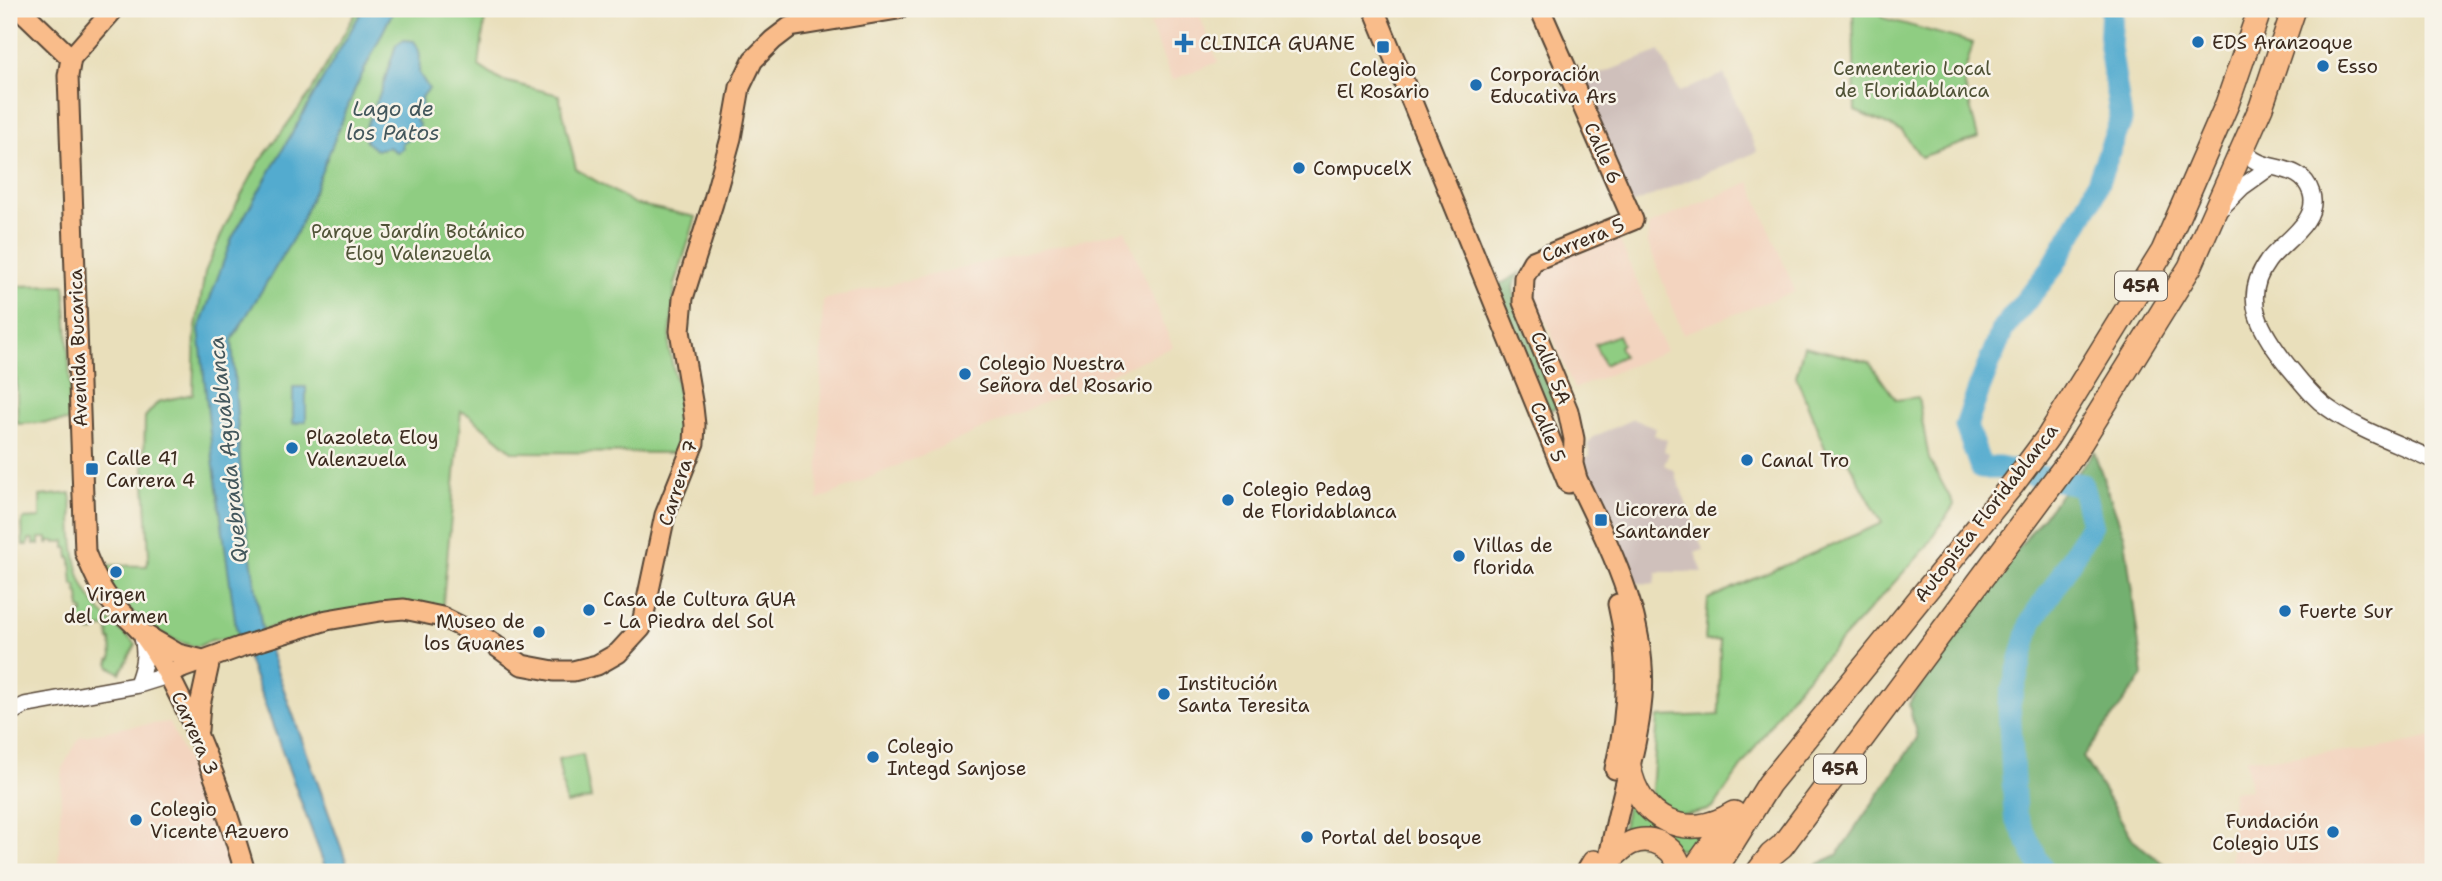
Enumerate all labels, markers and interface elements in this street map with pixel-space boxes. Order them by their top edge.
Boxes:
place label: EDS Aranzoque [2212,30,2353,55]
place label: CLINICA GUANE [1200,31,1355,56]
marker: CLINICA GUANE [1174,33,1194,53]
marker: EDS Aranzoque [2190,34,2206,50]
marker: Colegio El Rosario [1375,39,1391,55]
place label: Esso [2337,54,2378,79]
park label: Cementerio Local de Floridablanca [1833,56,1991,103]
place label: Colegio El Rosario [1336,57,1430,104]
marker: Esso [2315,58,2331,74]
place label: Corporación Educativa Ars [1490,62,1617,109]
marker: Corporación Educativa Ars [1468,77,1484,93]
water label: Lago de los Patos [346,95,440,147]
street label: Calle 6 [1578,118,1628,188]
place label: CompucelX [1313,156,1412,181]
marker: CompucelX [1291,160,1307,176]
street label: Carrera 5 [1538,212,1628,268]
park label: Parque Jardín Botánico Eloy Valenzuela [311,219,525,266]
street label: Avenida Bucarica [63,268,93,427]
road number: 45A [2115,272,2167,300]
street label: Calle 5A [1525,328,1577,409]
water label: Quebrada Aguablanca [202,335,254,565]
place label: Colegio Nuestra Señora del Rosario [979,351,1153,398]
marker: Colegio Nuestra Señora del Rosario [957,366,973,382]
street label: Calle 5 [1525,398,1571,466]
street label: Autopista Floridablanca [1908,418,2064,607]
place label: Plazoleta Eloy Valenzuela [306,425,438,472]
street label: Carrera 7 [652,437,704,529]
marker: Plazoleta Eloy Valenzuela [284,440,300,456]
place label: Calle 41 Carrera 4 [106,446,195,493]
place label: Canal Tro [1761,448,1849,473]
marker: Canal Tro [1739,452,1755,468]
marker: Calle 41 Carrera 4 [84,461,100,477]
place label: Colegio Pedag de Floridablanca [1242,477,1397,524]
marker: Colegio Pedag de Floridablanca [1220,492,1236,508]
place label: Licorera de Santander [1615,497,1717,544]
marker: Licorera de Santander [1593,512,1609,528]
place label: Villas de florida [1473,533,1553,580]
marker: Villas de florida [1451,548,1467,564]
marker: Virgen del Carmen [108,564,124,580]
place label: Virgen del Carmen [64,582,168,629]
place label: Casa de Cultura GUA - La Piedra del Sol [603,587,796,634]
place label: Fuerte Sur [2299,599,2393,624]
marker: Casa de Cultura GUA - La Piedra del Sol [581,602,597,618]
marker: Fuerte Sur [2277,603,2293,619]
place label: Museo de los Guanes [424,609,525,656]
marker: Museo de los Guanes [531,624,547,640]
place label: Institución Santa Teresita [1178,671,1310,718]
marker: Institución Santa Teresita [1156,686,1172,702]
street label: Carrera 3 [165,687,225,779]
place label: Colegio Integd Sanjose [887,734,1027,781]
marker: Colegio Integd Sanjose [865,749,881,765]
road number: 45A [1814,754,1866,784]
place label: Colegio Vicente Azuero [150,797,289,844]
place label: Fundación Colegio UIS [2212,809,2319,856]
marker: Colegio Vicente Azuero [128,812,144,828]
marker: Fundación Colegio UIS [2325,824,2341,840]
place label: Portal del bosque [1321,825,1482,850]
marker: Portal del bosque [1299,829,1315,845]

